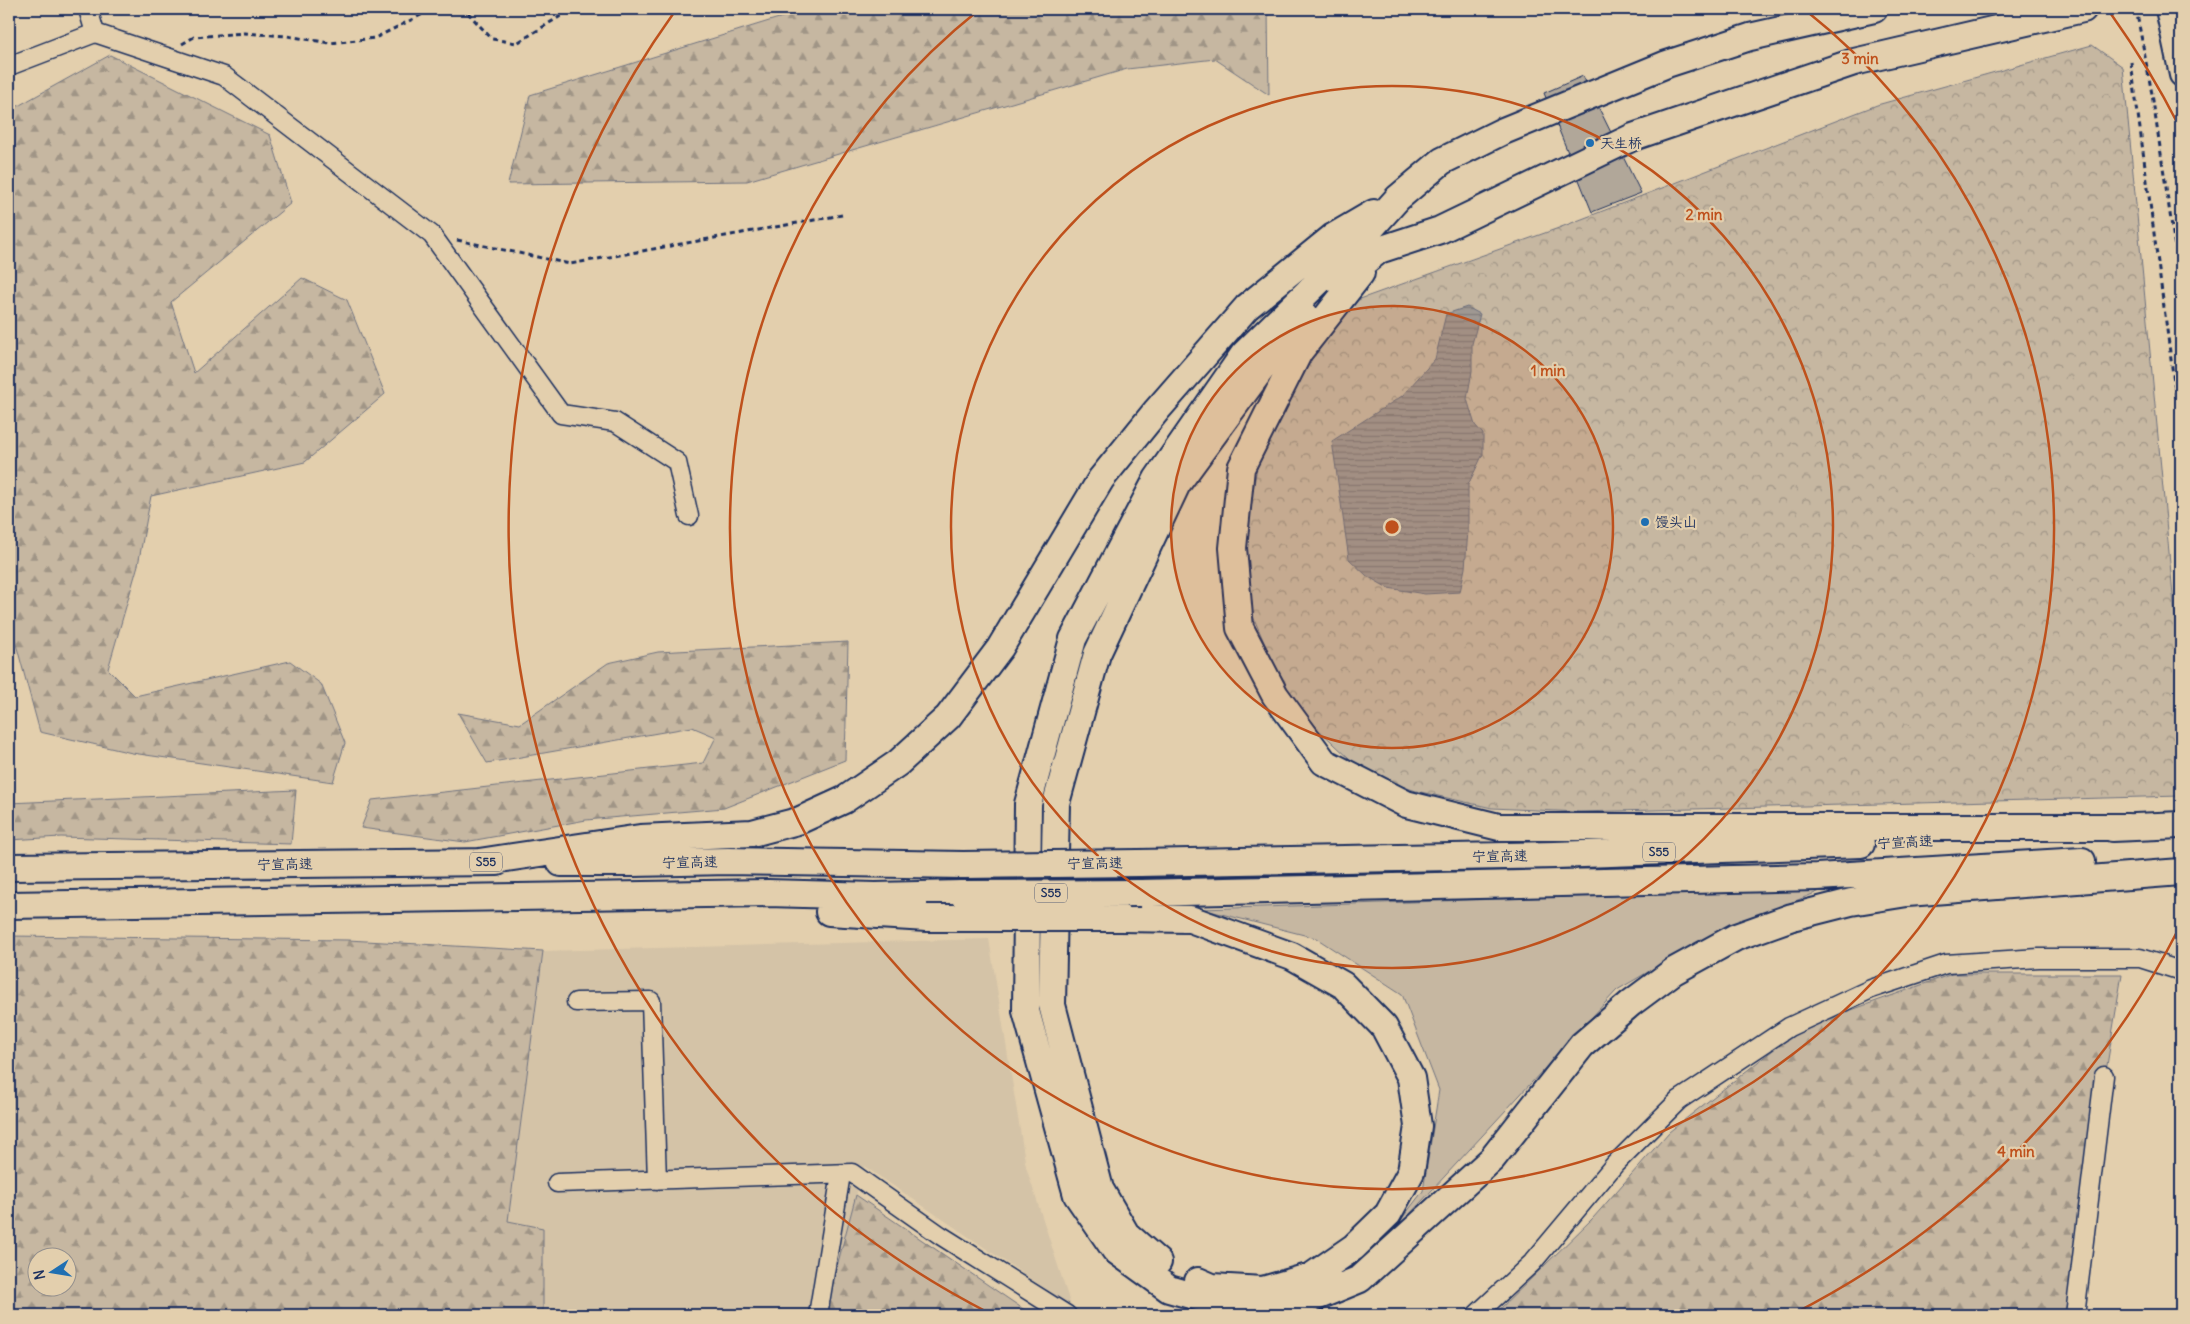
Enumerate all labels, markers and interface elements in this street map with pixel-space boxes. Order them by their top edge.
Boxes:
text: 3 min [1841,49,1879,68]
place label: 天生桥 [1600,134,1642,152]
marker: 天生桥 [1584,137,1596,149]
text: 2 min [1686,205,1723,224]
text: 1 min [1531,361,1566,380]
place label: 馒头山 [1655,513,1697,531]
marker: 馒头山 [1639,516,1651,528]
centre of rings [1383,518,1401,536]
street label: 宁宣高速 [1877,832,1933,852]
road number: S55 [1643,842,1675,862]
street label: 宁宣高速 [1472,847,1528,865]
road number: S55 [470,852,502,872]
street label: 宁宣高速 [662,853,718,871]
street label: 宁宣高速 [1067,854,1123,872]
street label: 宁宣高速 [257,855,313,873]
road number: S55 [1035,884,1067,902]
text: 4 min [1997,1142,2035,1161]
north arrow [28,1246,78,1296]
text: N [29,1268,49,1281]

